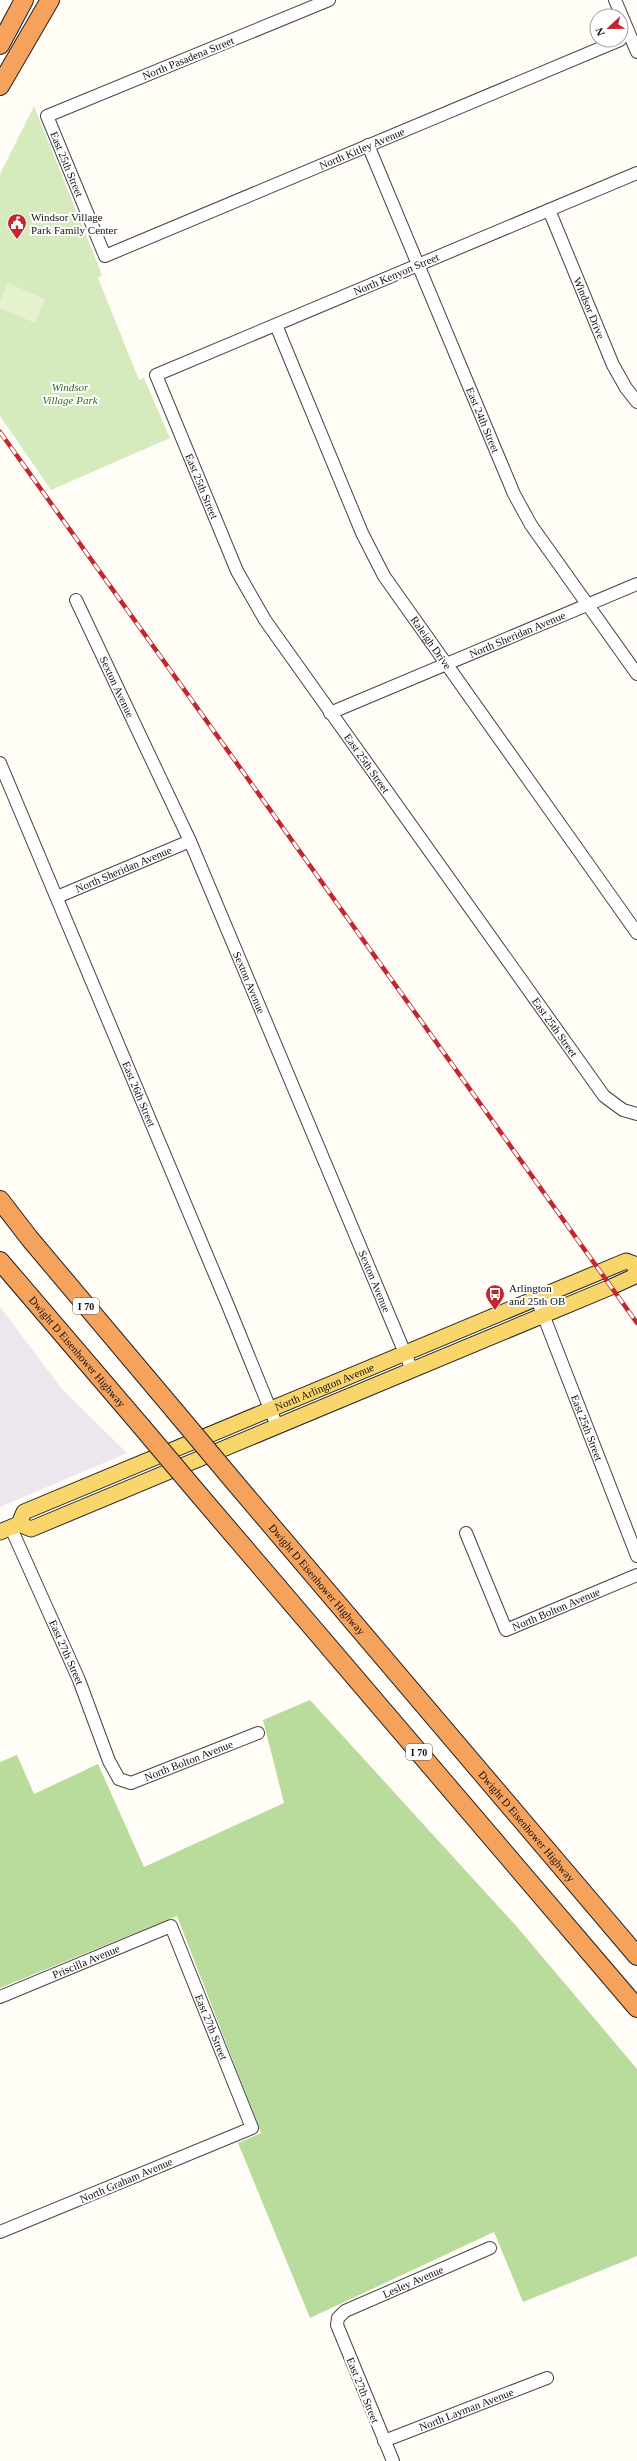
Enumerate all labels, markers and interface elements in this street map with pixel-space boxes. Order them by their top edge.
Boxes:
north arrow [589,8,629,48]
text: N [593,26,607,38]
street label: North Pasadena Street [140,34,236,82]
street label: North Kitley Avenue [317,125,406,172]
street label: East 25th Street [48,130,86,199]
place label: Windsor Village Park Family Center [31,211,117,236]
public building icon: Windsor Village Park Family Center [6,212,28,240]
street label: North Kenyon Street [351,251,441,297]
street label: Windsor Drive [571,276,608,341]
park label: Windsor Village Park [42,381,99,406]
street label: East 24th Street [464,385,502,454]
street label: East 25th Street [183,452,221,521]
street label: North Sheridan Avenue [467,609,567,660]
street label: Raleigh Drive [408,614,454,671]
street label: Sexton Avenue [97,654,137,719]
street label: East 25th Street [342,731,392,795]
street label: North Sheridan Avenue [73,843,173,895]
street label: Sexton Avenue [231,950,268,1015]
street label: East 25th Street [530,995,580,1059]
street label: East 26th Street [120,1060,158,1128]
street label: Sexton Avenue [356,1248,393,1314]
place label: Arlington and 25th OB [509,1282,565,1307]
bus stop icon: Arlington and 25th OB [484,1283,506,1311]
street label: Dwight D Eisenhower Highway [27,1294,128,1410]
road number: I 70 [73,1298,99,1314]
street label: North Arlington Avenue [273,1361,376,1413]
street label: East 25th Street [569,1393,605,1462]
street label: Dwight D Eisenhower Highway [267,1521,368,1637]
street label: North Bolton Avenue [510,1585,602,1633]
street label: East 27th Street [47,1618,86,1686]
street label: North Bolton Avenue [143,1737,235,1783]
road number: I 70 [406,1744,432,1760]
street label: Dwight D Eisenhower Highway [476,1768,577,1884]
street label: Priscilla Avenue [50,1942,121,1981]
street label: East 27th Street [193,1992,230,2062]
street label: North Graham Avenue [78,2155,174,2205]
street label: Lesley Avenue [381,2263,445,2300]
street label: East 27th Street [344,2355,382,2425]
street label: North Layman Avenue [417,2386,515,2433]

